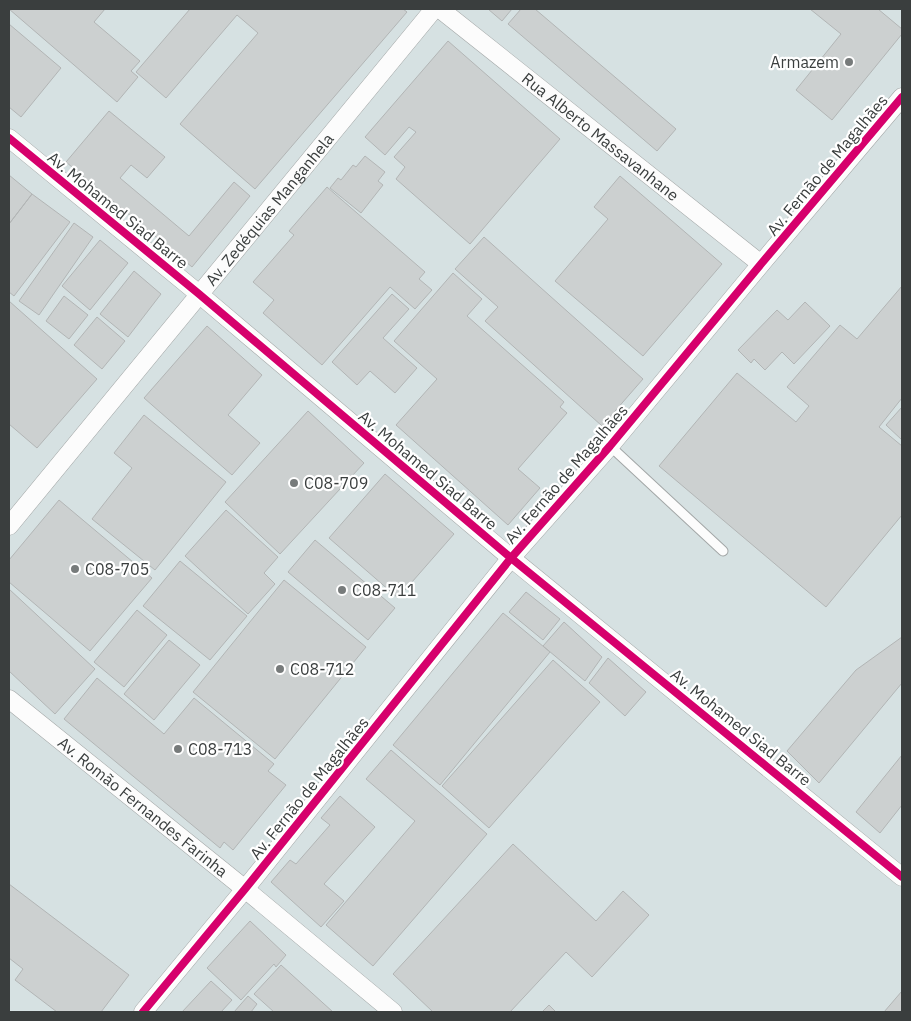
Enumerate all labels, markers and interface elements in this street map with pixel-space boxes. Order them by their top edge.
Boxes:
place label: Armazem [770,52,839,72]
marker: Armazem [843,56,855,68]
street label: Rua Alberto Massavanhane [518,68,683,205]
street label: Av. Fernão de Magalhães [762,91,892,239]
street label: Av. Zedéquias Manganhela [201,129,338,290]
street label: Av. Mohamed Siad Barre [44,147,192,273]
street label: Av. Fernão de Magalhães [500,400,632,548]
street label: Av. Mohamed Siad Barre [355,406,502,534]
place label: C08-709 [304,473,368,493]
marker: C08-709 [288,477,300,489]
place label: C08-705 [85,559,149,579]
marker: C08-705 [69,563,81,575]
place label: C08-711 [352,580,416,600]
marker: C08-711 [336,584,348,596]
place label: C08-712 [290,659,354,679]
marker: C08-712 [274,663,286,675]
street label: Av. Mohamed Siad Barre [667,664,815,790]
street label: Av. Fernão de Magalhães [245,713,373,863]
street label: Av. Romão Fernandes Farinha [54,732,232,882]
place label: C08-713 [188,739,252,759]
marker: C08-713 [172,743,184,755]

